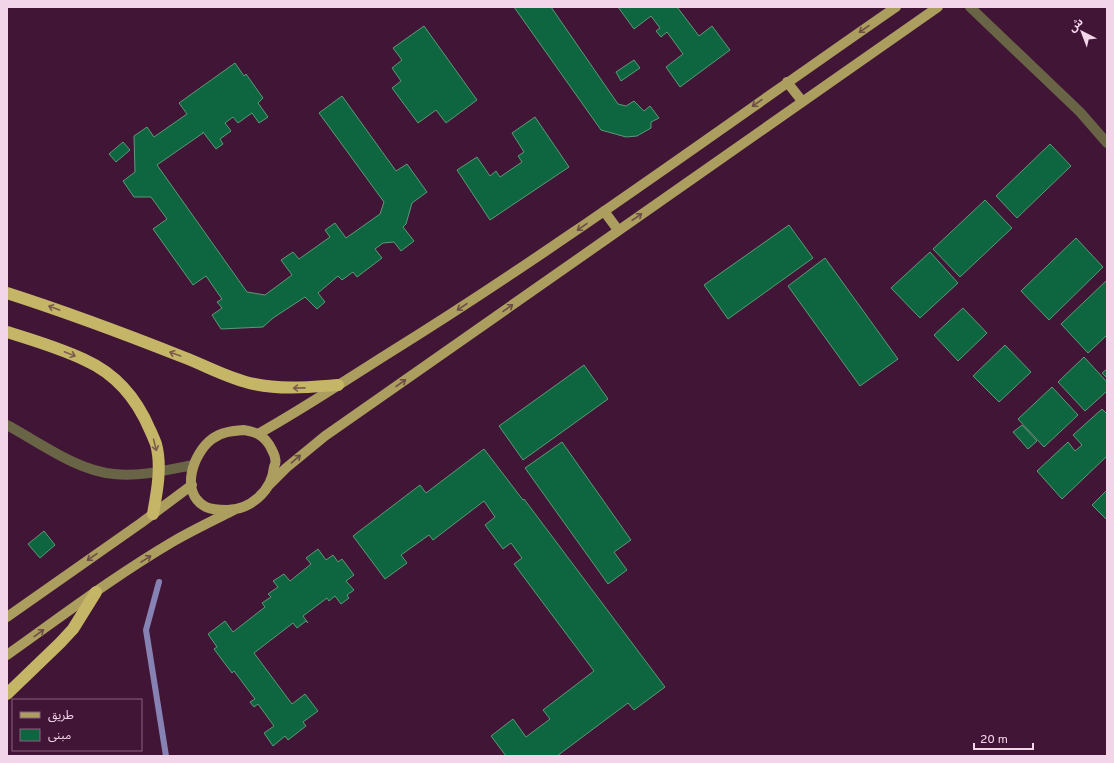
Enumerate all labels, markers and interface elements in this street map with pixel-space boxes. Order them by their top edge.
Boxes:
north arrow [1062,12,1102,52]
text: ش [1066,15,1086,36]
one-way arrow [858,25,869,33]
one-way arrow [752,99,763,107]
one-way arrow [631,213,642,221]
one-way arrow [577,223,588,231]
one-way arrow [457,303,468,311]
one-way arrow [48,304,60,312]
one-way arrow [502,304,513,312]
one-way arrow [64,350,76,358]
one-way arrow [169,350,182,357]
one-way arrow [395,379,406,387]
one-way arrow [293,384,306,392]
one-way arrow [152,438,159,451]
one-way arrow [291,455,302,464]
one-way arrow [87,553,98,561]
one-way arrow [140,555,151,563]
one-way arrow [33,629,44,637]
legend [12,699,142,751]
text: طريق [48,708,74,724]
scale bar [974,725,1033,751]
text: مبنى [48,728,71,744]
text: 20 m [980,732,1008,748]

